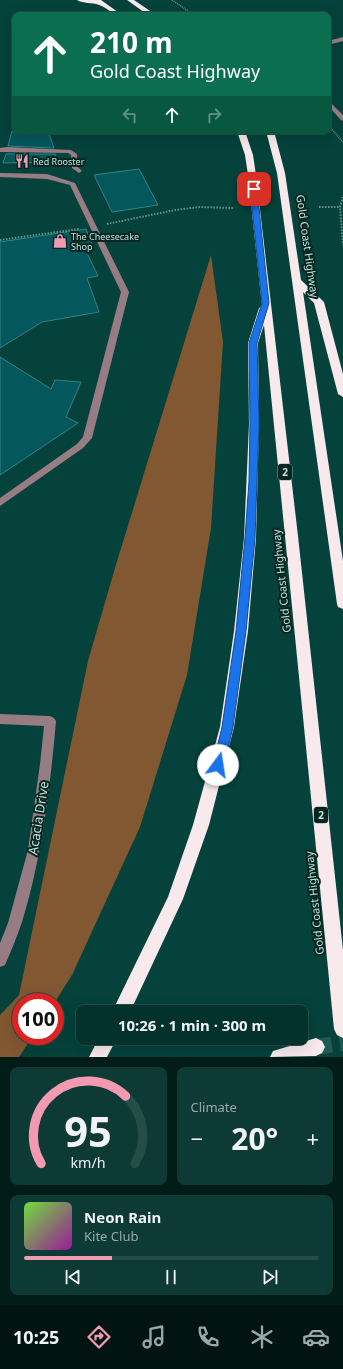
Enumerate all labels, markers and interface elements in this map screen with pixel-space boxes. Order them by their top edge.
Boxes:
text: 210 m [90,23,173,61]
icon: ahead [24,28,76,80]
text: Gold Coast Highway [90,59,260,83]
icon: left [119,104,141,126]
icon: ahead [161,104,183,126]
icon: right [203,104,225,126]
restaurant icon: Red Rooster [14,153,30,169]
place label: Red Rooster [33,155,85,168]
pin [237,172,271,206]
icon: arrive [243,178,265,200]
street label: Gold Coast Highway [293,193,323,299]
place label: The Cheesecake Shop [71,230,139,253]
shop icon: The Cheesecake Shop [52,233,68,249]
road number: 2 [278,464,292,480]
street label: Gold Coast Highway [268,528,294,633]
position arrow [197,744,239,786]
street label: Acacia Drive [23,780,53,856]
road number: 2 [314,807,328,823]
street label: Gold Coast Highway [301,850,327,955]
speed limit sign: 100 [12,993,64,1045]
text: 10:26 · 1 min · 300 m [118,1015,266,1035]
text: Climate [191,1098,237,1116]
text: 95 [64,1103,112,1159]
text: 20° [231,1118,278,1159]
text: − [191,1123,203,1153]
text: + [306,1123,319,1153]
text: km/h [71,1153,106,1172]
text: Neon Rain [84,1207,161,1227]
text: Kite Club [84,1227,138,1245]
icon: previous [62,1266,84,1288]
icon: pause [160,1266,182,1288]
icon: next [259,1266,281,1288]
icon: directions [85,1323,113,1351]
icon: music [140,1323,168,1351]
icon: phone [194,1323,222,1351]
icon: climate [248,1323,276,1351]
icon: car [302,1323,330,1351]
text: 10:25 [13,1325,59,1349]

